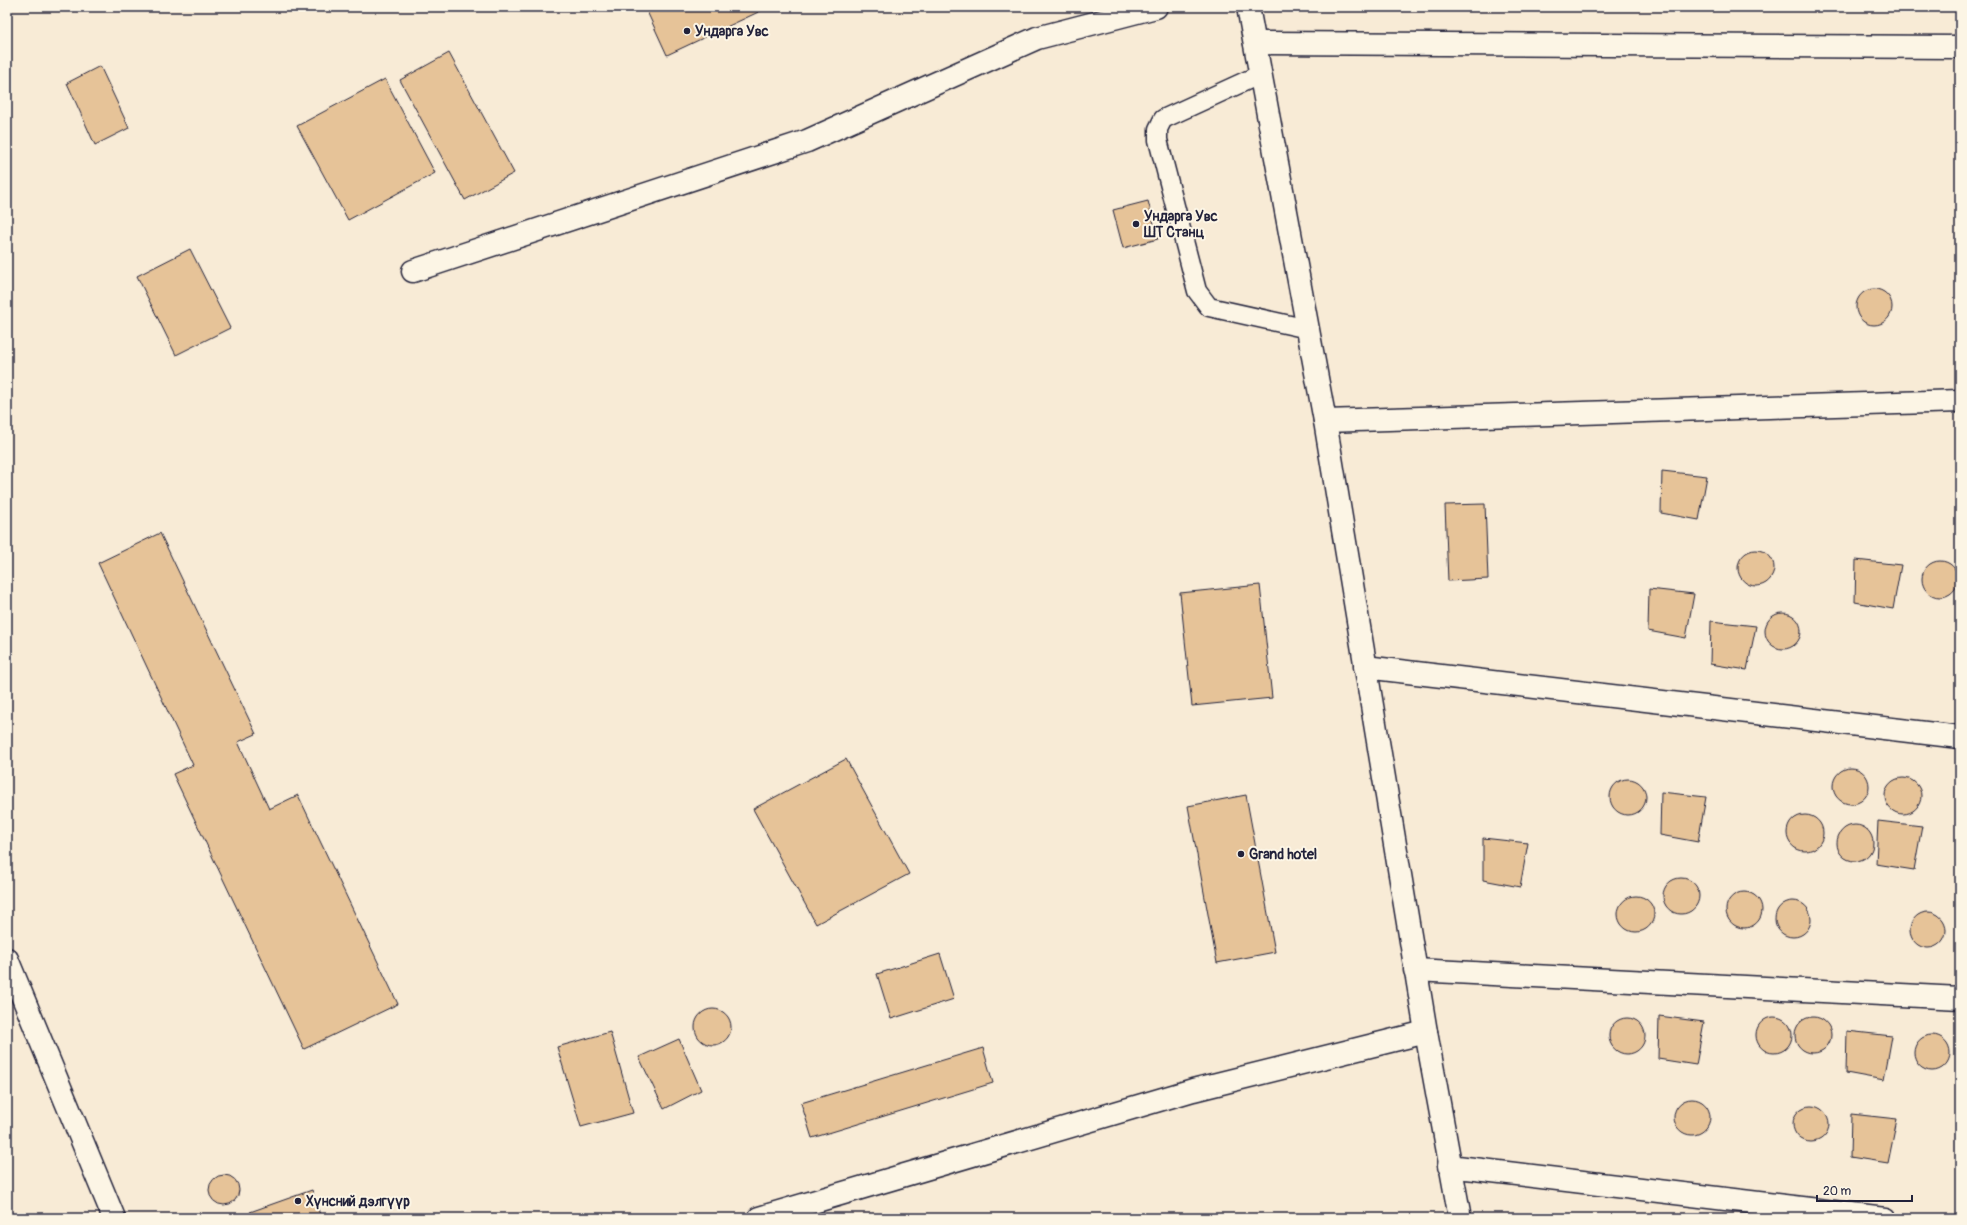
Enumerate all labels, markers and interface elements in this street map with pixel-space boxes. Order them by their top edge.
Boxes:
place label: Ундарга Увс [695,23,769,40]
marker: Ундарга Увс [682,26,692,36]
place label: Ундарга Увс ШТ Станц [1143,208,1218,241]
marker: Ундарга Увс ШТ Станц [1131,219,1141,229]
place label: Grand hotel [1249,846,1317,863]
marker: Grand hotel [1236,849,1246,859]
scale bar [1817,1177,1912,1203]
text: 20 m [1823,1184,1852,1199]
place label: Хүнсний дэлгүүр [306,1193,410,1210]
marker: Хүнсний дэлгүүр [293,1196,303,1206]

